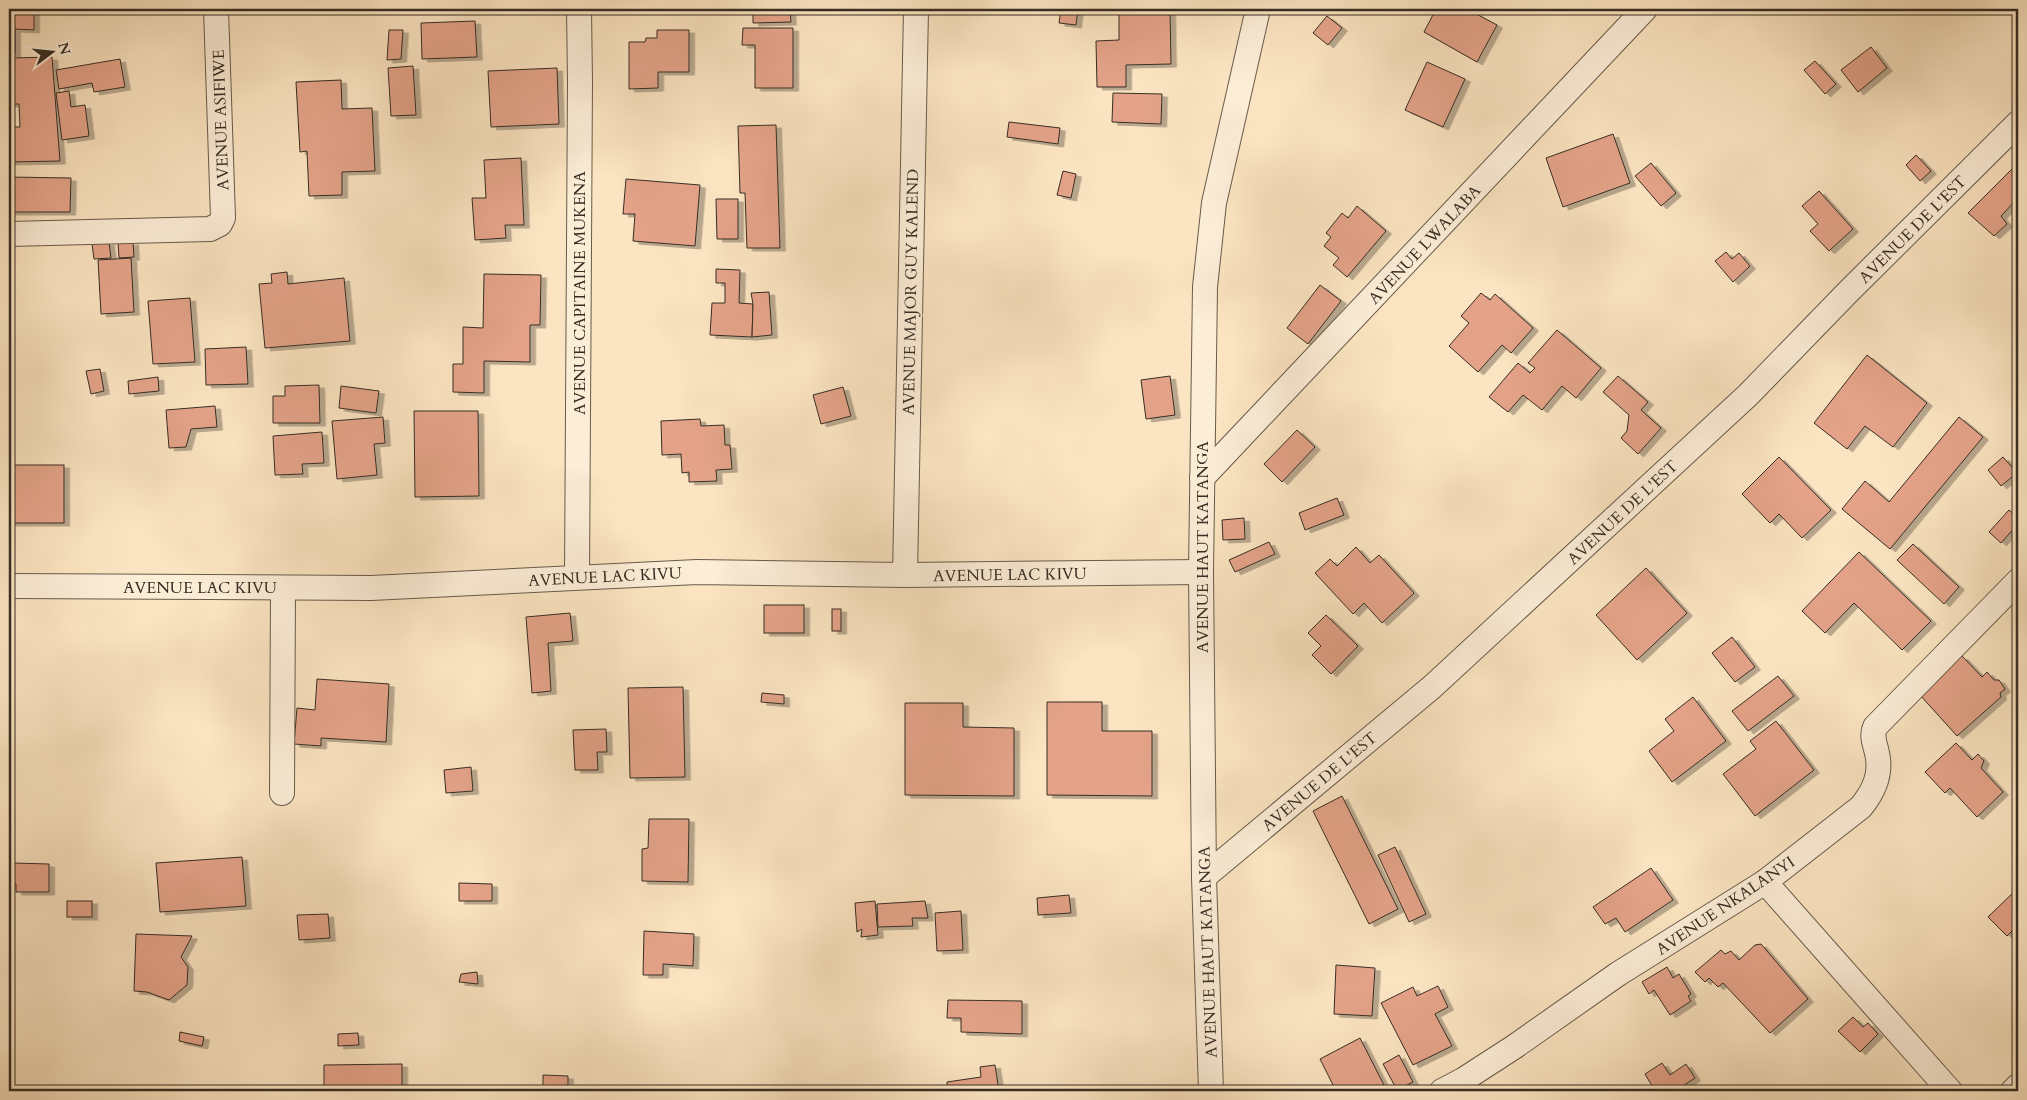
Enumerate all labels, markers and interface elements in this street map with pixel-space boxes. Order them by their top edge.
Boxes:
north arrow [28,28,78,78]
text: N [53,40,75,57]
street label: AVENUE ASIFIWE [208,49,234,191]
street label: AVENUE MAJOR GUY KALEND [898,169,924,415]
street label: AVENUE CAPITAINE MUKENA [569,170,591,415]
street label: AVENUE DE L'EST [1854,171,1972,288]
street label: AVENUE LWALABA [1364,180,1486,309]
street label: AVENUE HAUT KATANGA [1192,440,1214,653]
street label: AVENUE DE L'EST [1563,455,1683,570]
street label: AVENUE LAC KIVU [528,562,682,592]
street label: AVENUE LAC KIVU [933,563,1087,587]
street label: AVENUE LAC KIVU [123,577,277,599]
street label: AVENUE DE L'EST [1257,727,1382,836]
street label: AVENUE HAUT KATANGA [1193,845,1223,1058]
street label: AVENUE NKALANYI [1652,851,1799,961]

